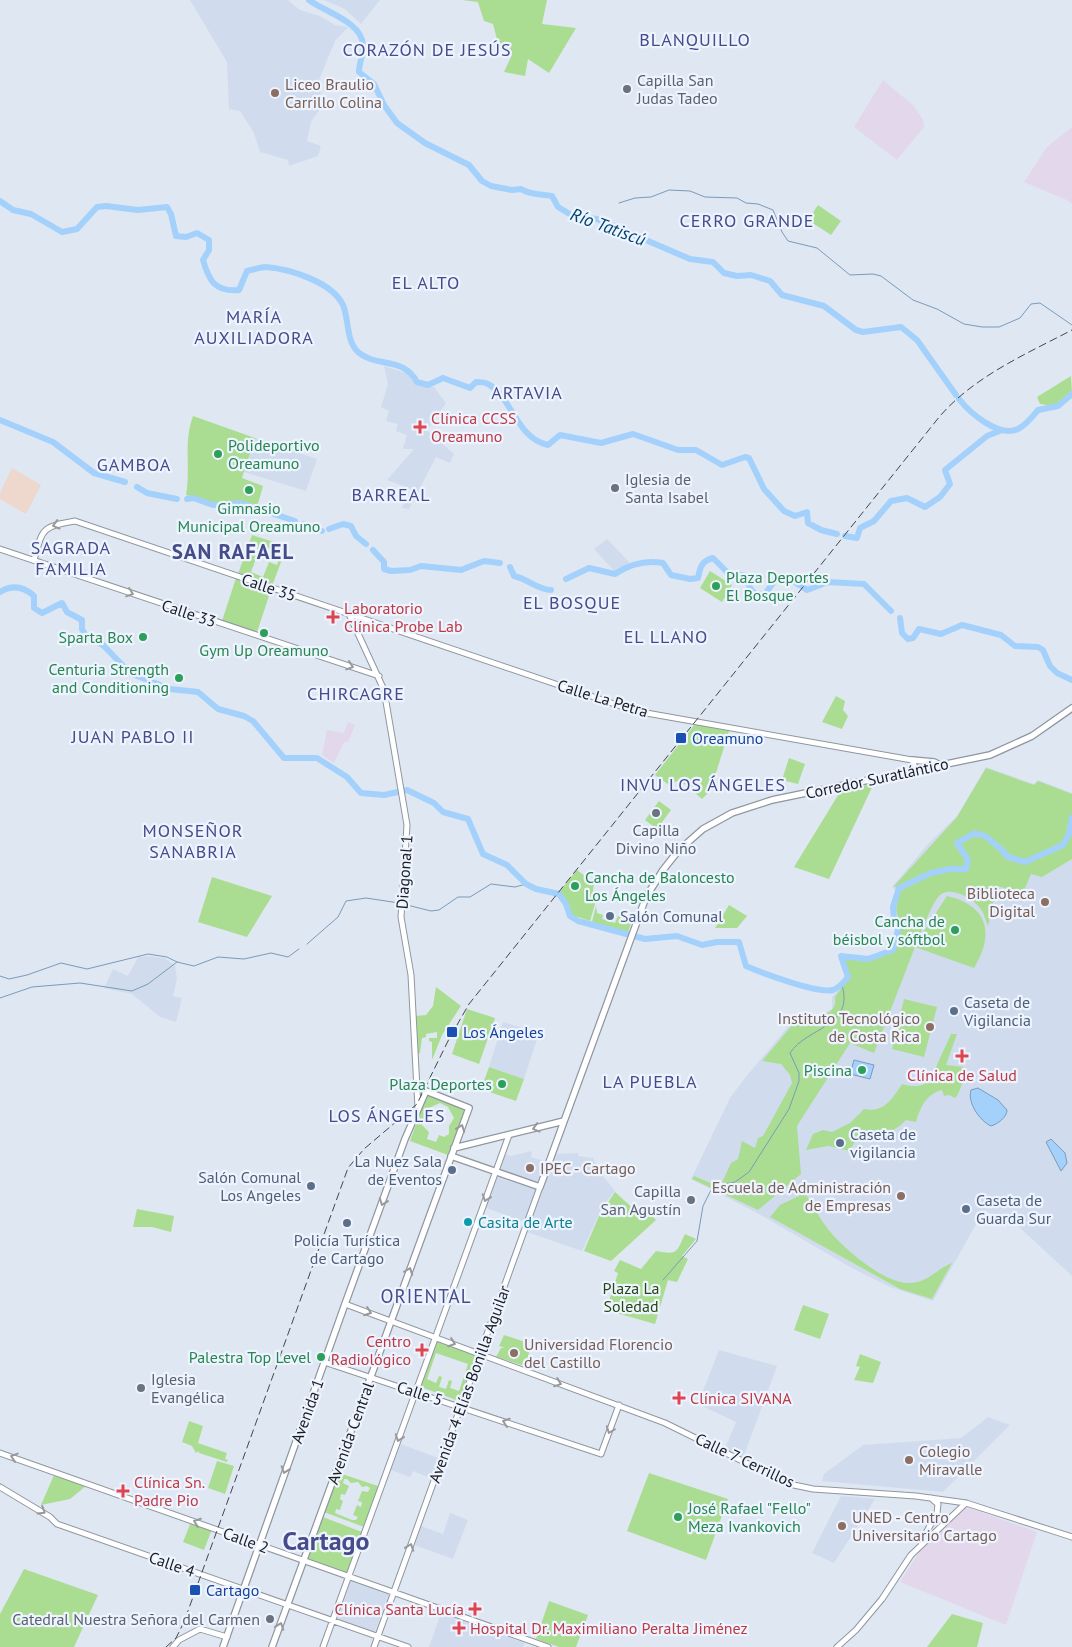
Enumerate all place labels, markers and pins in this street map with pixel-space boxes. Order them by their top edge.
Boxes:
place label: Capilla San Judas Tadeo [636,70,718,108]
place label: Liceo Braulio Carrillo Colina [285,74,382,112]
marker: Capilla San Judas Tadeo [621,83,633,95]
marker: Liceo Braulio Carrillo Colina [269,87,281,99]
place label: Clínica CCSS Oreamuno [431,408,516,446]
marker: Clínica CCSS Oreamuno [413,420,427,434]
place label: Polideportivo Oreamuno [228,435,320,473]
marker: Polideportivo Oreamuno [212,448,224,460]
place label: Iglesia de Santa Isabel [625,469,709,507]
marker: Iglesia de Santa Isabel [609,482,621,494]
marker: Gimnasio Municipal Oreamuno [243,484,255,496]
place label: Gimnasio Municipal Oreamuno [178,498,320,536]
place label: Plaza Deportes El Bosque [726,567,829,605]
marker: Plaza Deportes El Bosque [710,580,722,592]
place label: Laboratorio Clínica Probe Lab [344,598,463,636]
marker: Laboratorio Clínica Probe Lab [326,610,340,624]
place label: Sparta Box [59,627,133,647]
marker: Gym Up Oreamuno [258,627,270,639]
marker: Sparta Box [137,631,149,643]
place label: Gym Up Oreamuno [199,640,329,660]
place label: Centuria Strength and Conditioning [49,659,169,697]
marker: Centuria Strength and Conditioning [173,672,185,684]
place label: Oreamuno [692,728,763,748]
marker: Oreamuno [674,731,688,745]
marker: Capilla Divino Niño [650,807,662,819]
place label: Capilla Divino Niño [616,820,696,858]
place label: Cancha de Baloncesto Los Ángeles [585,867,735,905]
marker: Cancha de Baloncesto Los Ángeles [569,880,581,892]
place label: Biblioteca Digital [967,883,1035,921]
marker: Biblioteca Digital [1039,896,1051,908]
place label: Salón Comunal [620,906,723,926]
marker: Salón Comunal [604,910,616,922]
place label: Cancha de béisbol y sóftbol [833,911,945,949]
marker: Cancha de béisbol y sóftbol [949,924,961,936]
place label: Caseta de Vigilancia [963,992,1031,1030]
marker: Caseta de Vigilancia [948,1005,960,1017]
place label: Instituto Tecnológico de Costa Rica [778,1008,920,1046]
marker: Instituto Tecnológico de Costa Rica [924,1021,936,1033]
place label: Los Ángeles [463,1022,544,1042]
marker: Los Ángeles [445,1025,459,1039]
marker: Clínica de Salud [955,1049,969,1063]
place label: Piscina [804,1060,852,1080]
marker: Piscina [856,1064,868,1076]
place label: Clínica de Salud [907,1065,1017,1085]
place label: Plaza Deportes [389,1074,492,1094]
marker: Plaza Deportes [496,1078,508,1090]
place label: Caseta de vigilancia [850,1124,916,1162]
marker: Caseta de vigilancia [834,1137,846,1149]
place label: La Nuez Sala de Eventos [355,1151,442,1189]
place label: IPEC - Cartago [540,1158,636,1178]
marker: IPEC - Cartago [524,1162,536,1174]
marker: La Nuez Sala de Eventos [446,1164,458,1176]
place label: Salón Comunal Los Angeles [198,1167,301,1205]
place label: Escuela de Administración de Empresas [712,1177,891,1215]
marker: Salón Comunal Los Angeles [305,1180,317,1192]
place label: Capilla San Agustín [600,1181,681,1219]
marker: Escuela de Administración de Empresas [895,1190,907,1202]
place label: Caseta de Guarda Sur [976,1190,1052,1228]
marker: Capilla San Agustín [685,1194,697,1206]
marker: Caseta de Guarda Sur [960,1203,972,1215]
place label: Casita de Arte [478,1212,573,1232]
marker: Casita de Arte [462,1216,474,1228]
marker: Policía Turística de Cartago [341,1217,353,1229]
place label: Policía Turística de Cartago [294,1230,400,1268]
place label: Centro Radiológico [331,1331,411,1369]
place label: Universidad Florencio del Castillo [524,1334,673,1372]
marker: Centro Radiológico [415,1343,429,1357]
place label: Palestra Top Level [189,1347,311,1367]
marker: Universidad Florencio del Castillo [508,1347,520,1359]
marker: Palestra Top Level [315,1351,327,1363]
place label: Iglesia Evangélica [151,1369,225,1407]
marker: Iglesia Evangélica [135,1382,147,1394]
place label: Clínica SIVANA [690,1388,792,1408]
marker: Clínica SIVANA [672,1391,686,1405]
place label: Colegio Miravalle [919,1441,982,1479]
marker: Colegio Miravalle [903,1454,915,1466]
place label: Clínica Sn. Padre Pio [134,1472,205,1510]
marker: Clínica Sn. Padre Pio [116,1484,130,1498]
place label: José Rafael "Fello" Meza Ivankovich [687,1498,811,1536]
place label: UNED - Centro Universitario Cartago [852,1507,997,1545]
marker: José Rafael "Fello" Meza Ivankovich [672,1511,684,1523]
marker: UNED - Centro Universitario Cartago [836,1520,848,1532]
place label: Cartago [206,1580,259,1600]
marker: Cartago [188,1583,202,1597]
place label: Clínica Santa Lucía [335,1599,464,1619]
marker: Clínica Santa Lucía [468,1602,482,1616]
place label: Catedral Nuestra Señora del Carmen [12,1609,260,1629]
marker: Catedral Nuestra Señora del Carmen [264,1613,276,1625]
place label: Hospital Dr. Maximiliano Peralta Jiménez [470,1618,748,1638]
marker: Hospital Dr. Maximiliano Peralta Jiménez [452,1621,466,1635]

